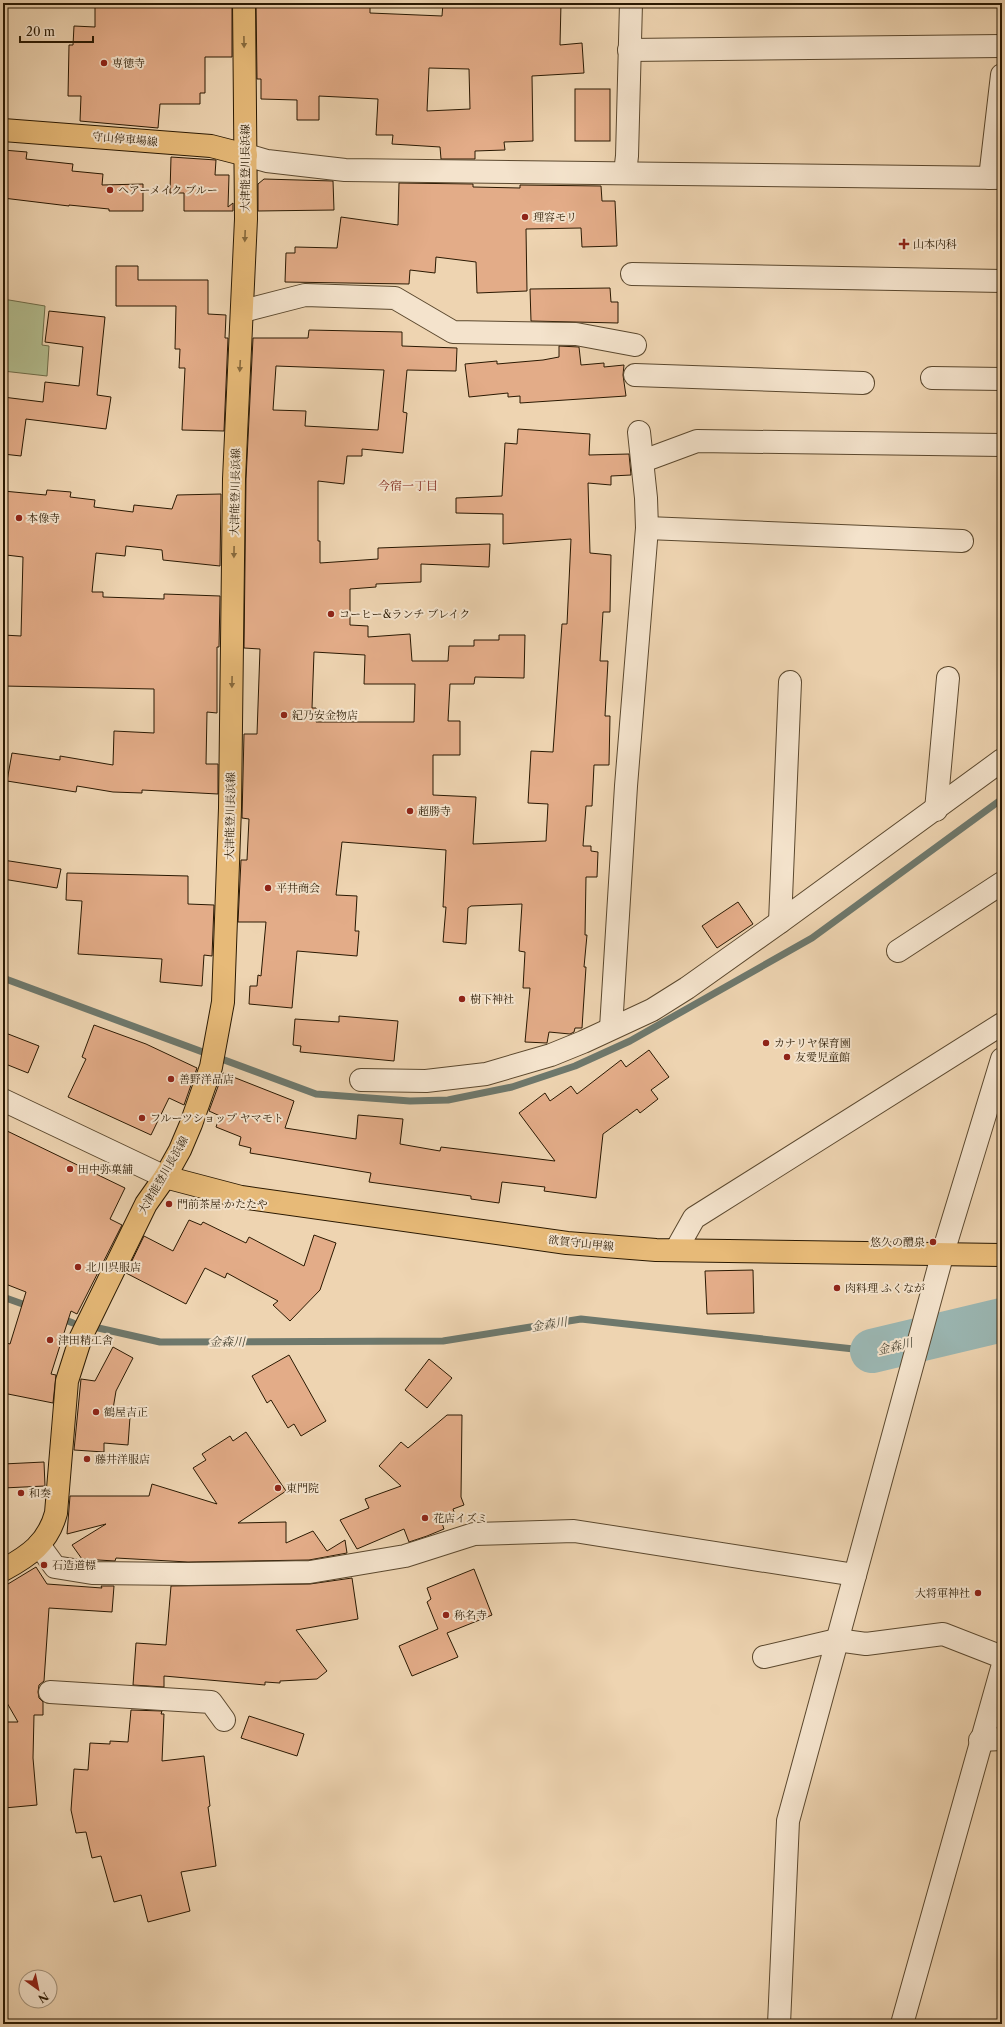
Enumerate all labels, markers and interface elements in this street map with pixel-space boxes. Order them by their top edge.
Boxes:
scale bar [20,18,93,44]
text: 20 m [26,24,55,39]
one-way arrow [241,36,247,49]
place label: 専徳寺 [112,56,145,70]
marker: 専徳寺 [99,58,109,68]
street label: 大津能登川長浜線 [238,124,252,212]
street label: 守山停車場線 [92,129,158,149]
place label: ヘアーメイク ブルー [118,183,218,197]
marker: ヘアーメイク ブルー [105,185,115,195]
place label: 理容モリ [533,210,577,224]
marker: 理容モリ [520,212,530,222]
one-way arrow [242,230,248,243]
place label: 山本内科 [913,237,957,251]
marker: 山本内科 [898,238,910,250]
one-way arrow [237,360,243,373]
street label: 大津能登川長浜線 [227,448,243,536]
district label: 今宿一丁目 [378,478,438,493]
place label: 本像寺 [27,511,60,525]
marker: 本像寺 [14,513,24,523]
one-way arrow [230,546,237,558]
place label: コーヒー&ランチ ブレイク [339,607,470,621]
marker: コーヒー&ランチ ブレイク [326,609,336,619]
one-way arrow [229,676,235,689]
place label: 紀乃安金物店 [292,708,358,722]
marker: 紀乃安金物店 [279,710,289,720]
street label: 大津能登川長浜線 [222,772,238,860]
place label: 超勝寺 [418,804,451,818]
marker: 超勝寺 [405,806,415,816]
place label: 平井商会 [276,881,320,895]
marker: 平井商会 [263,883,273,893]
place label: 樹下神社 [470,992,514,1006]
marker: 樹下神社 [457,994,467,1004]
place label: カナリヤ保育園 [774,1036,851,1050]
marker: カナリヤ保育園 [761,1038,771,1048]
place label: 友愛児童館 [795,1050,850,1064]
marker: 友愛児童館 [782,1052,792,1062]
place label: 善野洋品店 [179,1072,234,1086]
marker: 善野洋品店 [166,1074,176,1084]
place label: フルーツショップ ヤマモト [150,1111,284,1125]
marker: フルーツショップ ヤマモト [137,1113,147,1123]
street label: 大津能登川長浜線 [135,1133,191,1217]
place label: 田中弥菓舗 [78,1162,133,1176]
marker: 田中弥菓舗 [65,1164,75,1174]
place label: 門前茶屋 かたたや [177,1197,268,1211]
marker: 門前茶屋 かたたや [164,1199,174,1209]
street label: 欲賀守山甲線 [547,1233,615,1253]
place label: 悠久の醴泉 [870,1235,925,1249]
marker: 悠久の醴泉 [928,1237,938,1247]
place label: 北川呉服店 [86,1260,141,1274]
marker: 北川呉服店 [73,1262,83,1272]
place label: 肉料理 ふくなが [845,1281,925,1295]
marker: 肉料理 ふくなが [832,1283,842,1293]
water label: 金森川 [530,1313,570,1334]
place label: 津田精工舎 [58,1333,113,1347]
water label: 金森川 [209,1334,247,1349]
water label: 金森川 [876,1334,916,1357]
marker: 津田精工舎 [45,1335,55,1345]
place label: 鶴屋吉正 [104,1405,148,1419]
marker: 鶴屋吉正 [91,1407,101,1417]
place label: 藤井洋服店 [95,1452,150,1466]
marker: 藤井洋服店 [82,1454,92,1464]
place label: 東門院 [286,1481,319,1495]
marker: 東門院 [273,1483,283,1493]
place label: 和奏 [29,1486,51,1500]
marker: 和奏 [16,1488,26,1498]
place label: 花店イズミ [433,1511,488,1525]
marker: 花店イズミ [420,1513,430,1523]
place label: 石造道標 [52,1558,96,1572]
marker: 石造道標 [39,1560,49,1570]
place label: 大将軍神社 [915,1586,970,1600]
marker: 大将軍神社 [973,1588,983,1598]
place label: 称名寺 [454,1608,487,1622]
marker: 称名寺 [441,1610,451,1620]
north arrow [18,1969,58,2009]
text: N [35,1989,51,2006]

